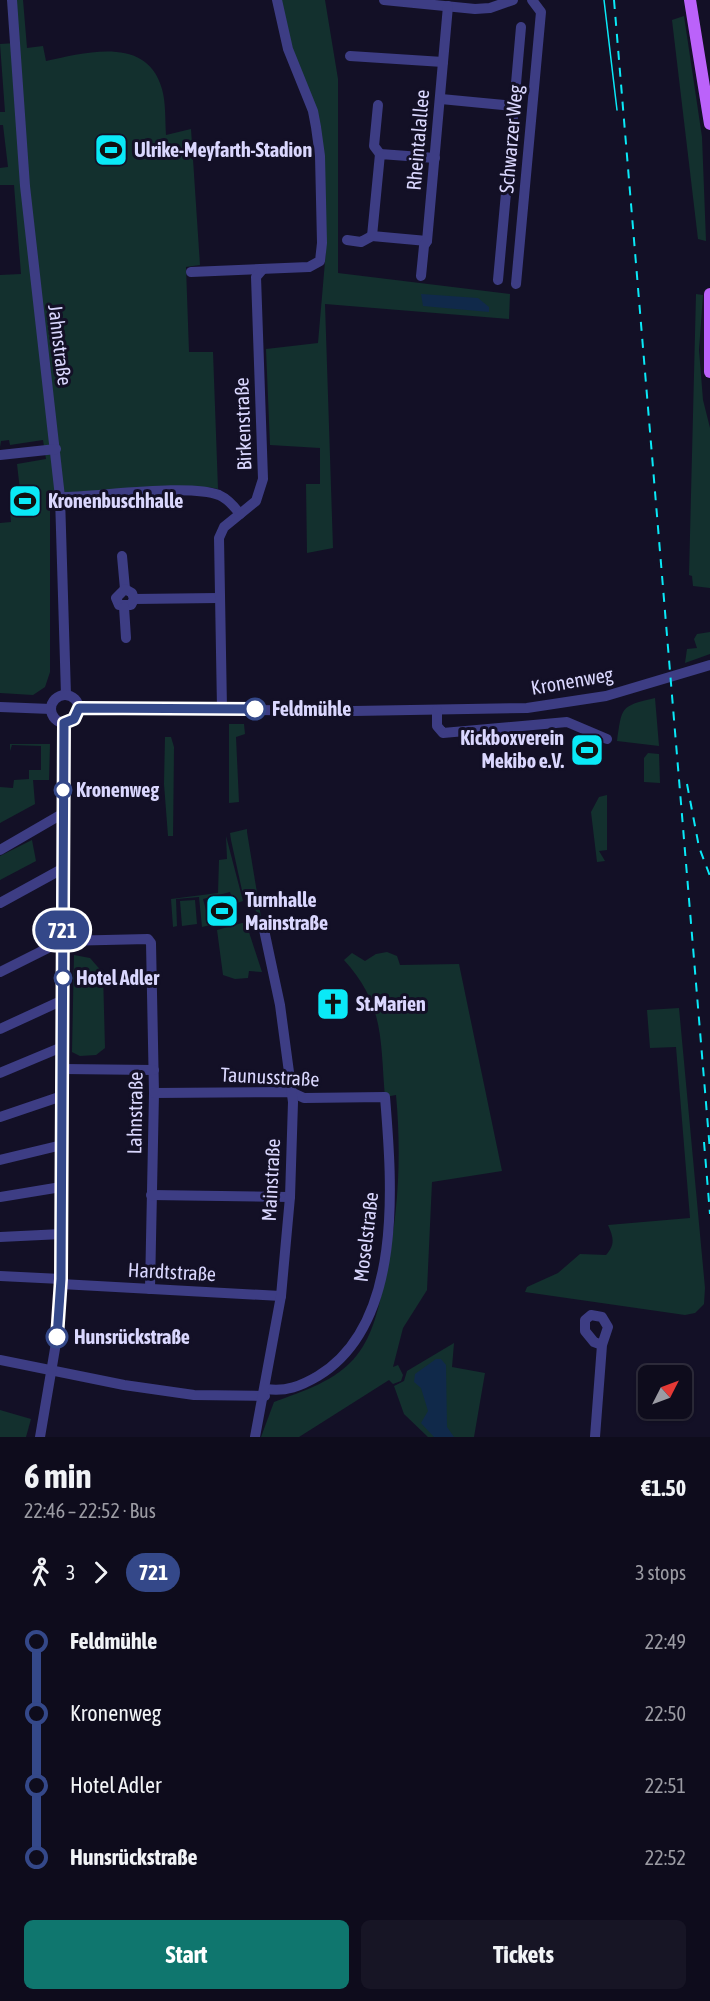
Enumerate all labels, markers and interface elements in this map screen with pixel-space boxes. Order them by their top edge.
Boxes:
street label: Schwarzer Weg [494,83,527,194]
street label: Rheintalallee [402,89,433,191]
sports icon: Ulrike-Meyfarth-Stadion [93,132,129,168]
place label: Ulrike-Meyfarth-Stadion [134,138,312,161]
street label: Jahnstraße [44,303,77,387]
street label: Birkenstraße [229,377,256,471]
sports icon: Kronenbuschhalle [7,483,43,519]
place label: Kronenbuschhalle [48,489,183,512]
street label: Kronenweg [529,662,615,699]
place label: Feldmühle [272,697,351,720]
marker: Feldmühle [244,698,266,720]
place label: Kickboxverein Mekibo e.V. [460,726,564,772]
sports icon: Kickboxverein Mekibo e.V. [569,732,605,768]
place label: Kronenweg [76,778,159,801]
marker: Kronenweg [54,781,72,799]
place label: Turnhalle Mainstraße [245,888,328,934]
sports icon: Turnhalle Mainstraße [204,893,240,929]
line badge: 721 [28,910,97,950]
text: 721 [47,918,77,942]
place label: Hotel Adler [76,966,160,989]
marker: Hotel Adler [54,969,72,987]
church icon: St.Marien [315,986,351,1022]
place label: St.Marien [356,992,426,1015]
street label: Taunusstraße [220,1062,320,1091]
street label: Lahnstraße [122,1072,147,1154]
street label: Mainstraße [257,1138,284,1222]
street label: Moselstraße [349,1191,382,1283]
street label: Hardtstraße [127,1258,217,1285]
place label: Hunsrückstraße [74,1325,190,1348]
marker: Hunsrückstraße [46,1326,68,1348]
north arrow [638,1365,692,1419]
map controls [638,1365,692,1419]
text: 6 min [24,1457,91,1495]
text: €1.50 [641,1475,686,1501]
text: 22:46 – 22:52 · Bus [24,1499,156,1522]
icon: walk [24,1556,57,1589]
icon: forward [84,1556,117,1589]
text: 721 [138,1560,168,1584]
text: 3 [66,1561,75,1584]
text: 3 stops [635,1561,686,1584]
text: Feldmühle [70,1628,157,1654]
text: 22:49 [645,1630,686,1653]
text: Kronenweg [70,1700,161,1726]
text: 22:50 [645,1702,686,1725]
text: Hotel Adler [70,1772,161,1798]
text: 22:51 [645,1774,686,1797]
text: Hunsrückstraße [70,1844,198,1870]
text: 22:52 [645,1846,686,1869]
button: Start [24,1920,349,1989]
button: Tickets [361,1920,686,1989]

